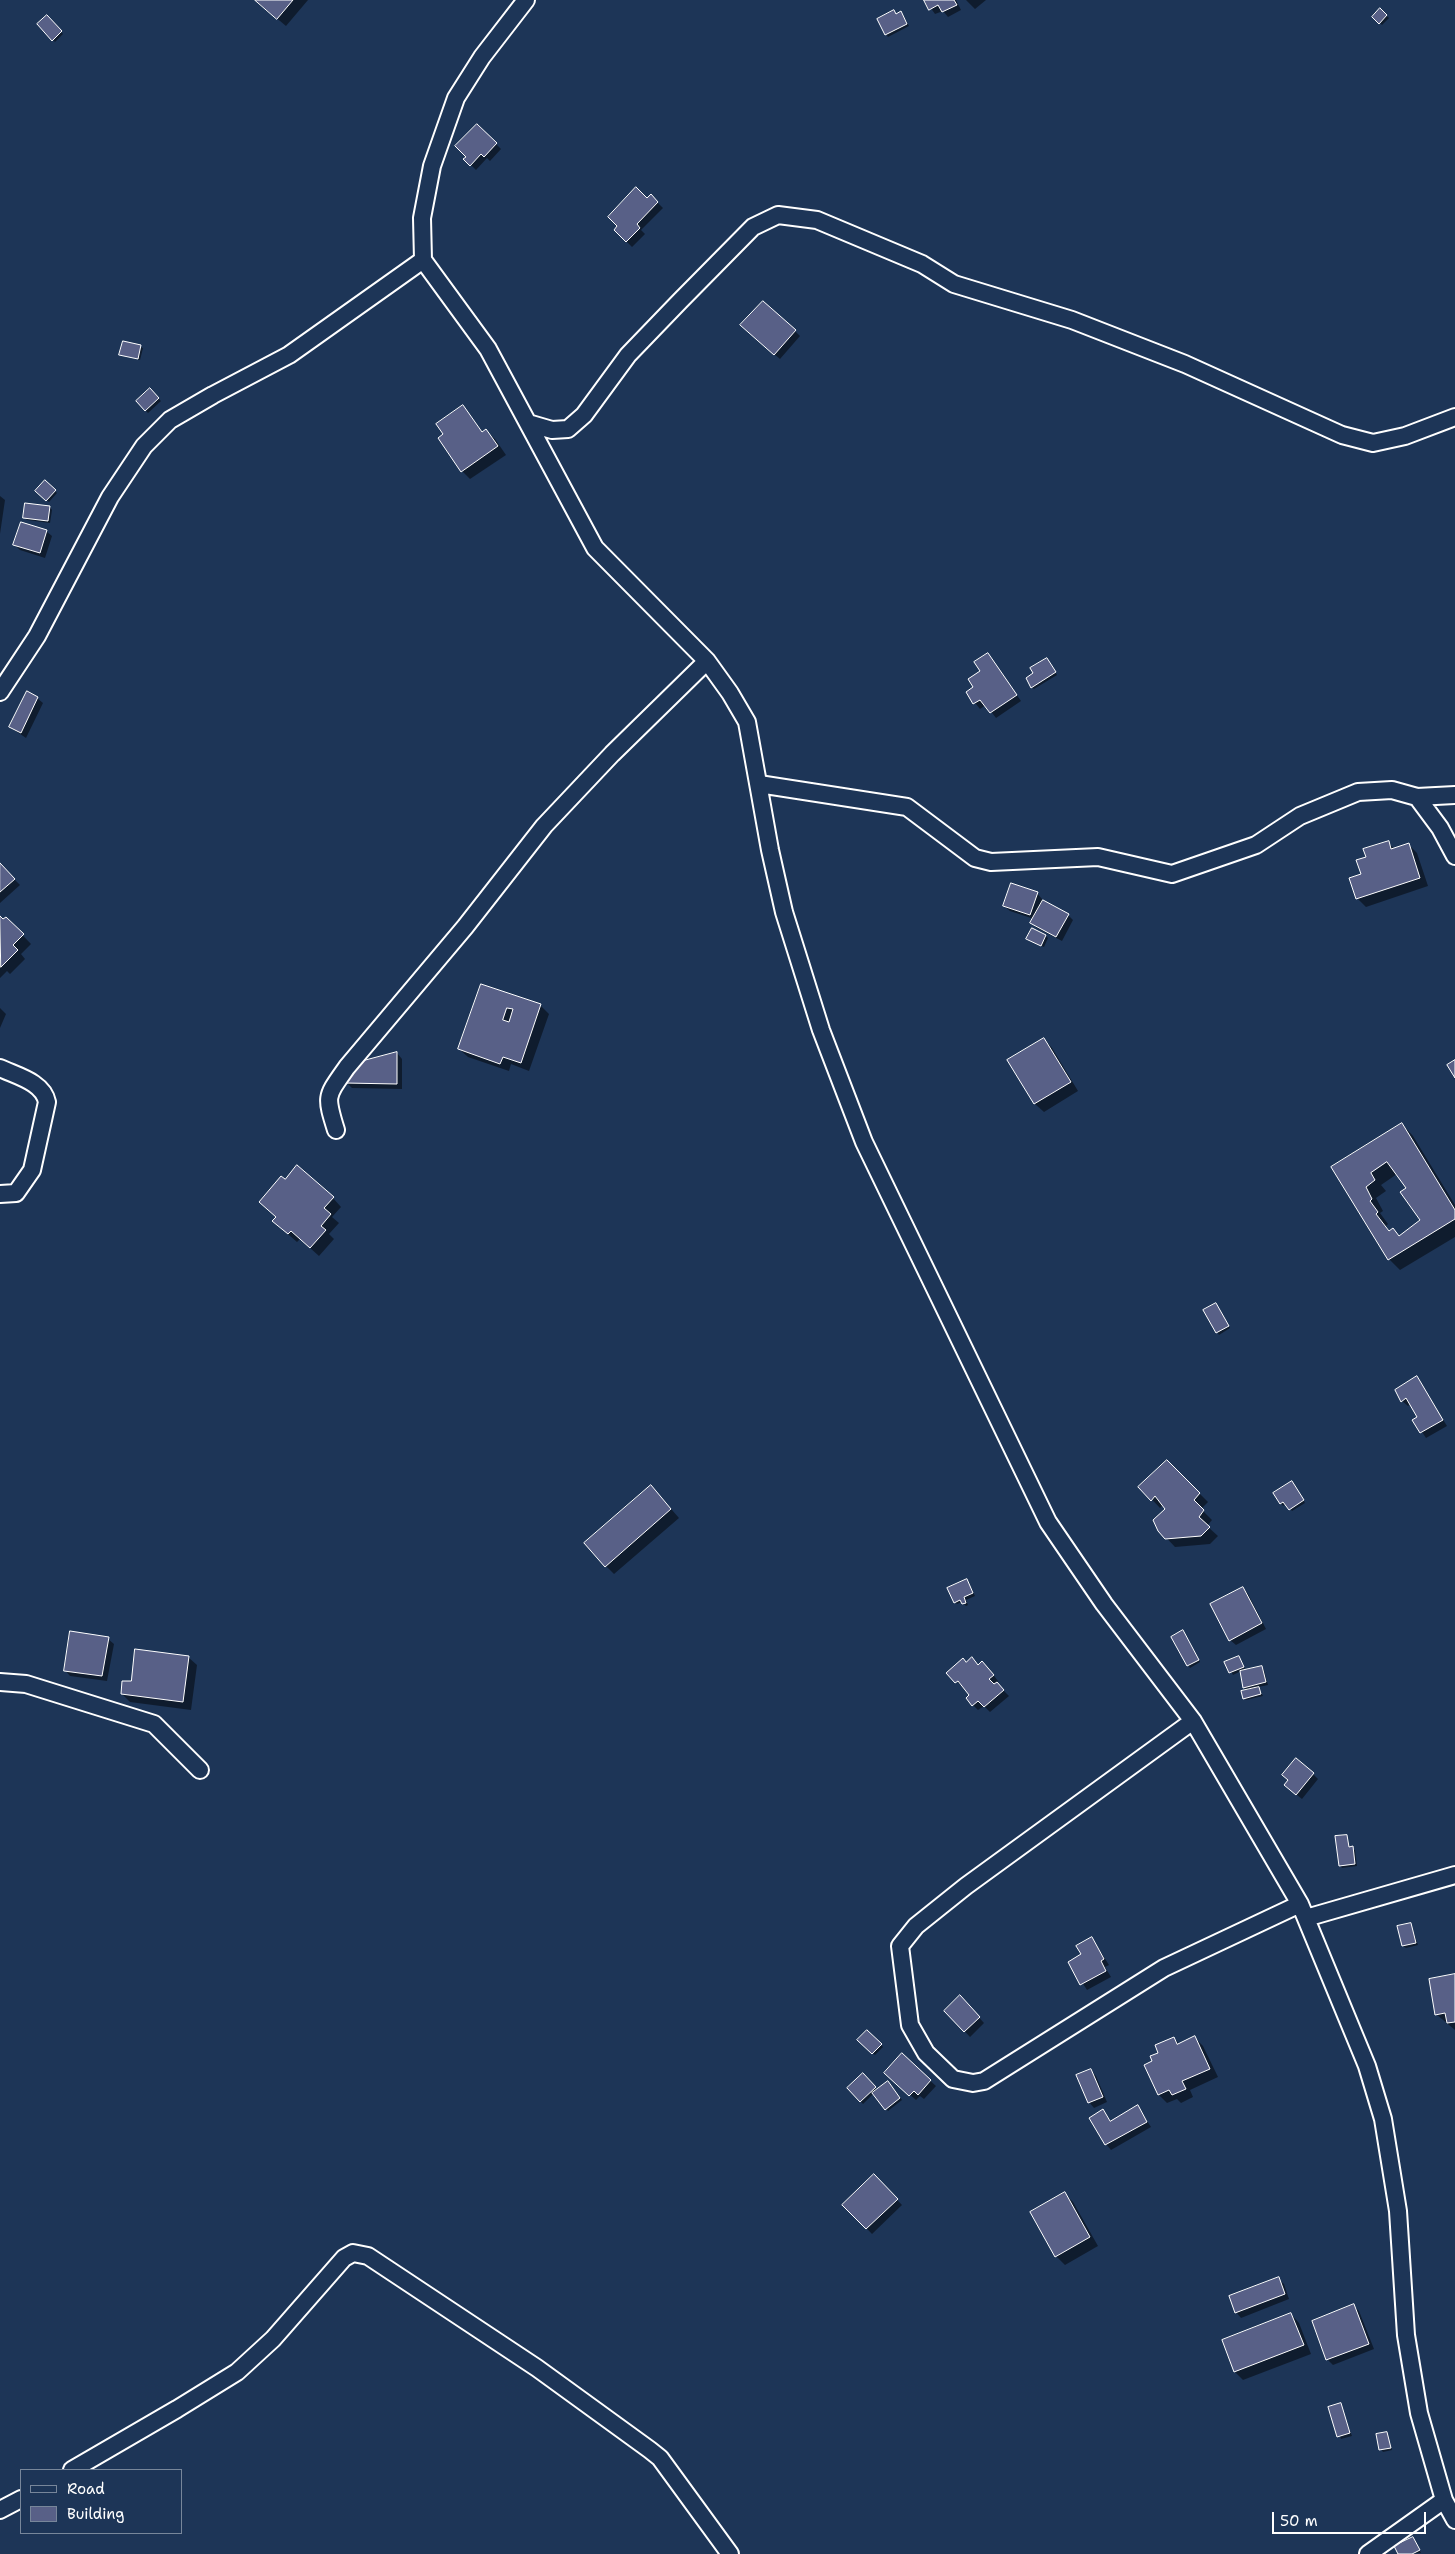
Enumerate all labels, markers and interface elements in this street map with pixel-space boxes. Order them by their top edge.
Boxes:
legend [20,2469,182,2534]
text: Road [67,2479,105,2499]
scale bar [1275,2502,1429,2534]
text: Building [67,2504,124,2524]
text: 50 m [1280,2511,1318,2531]

